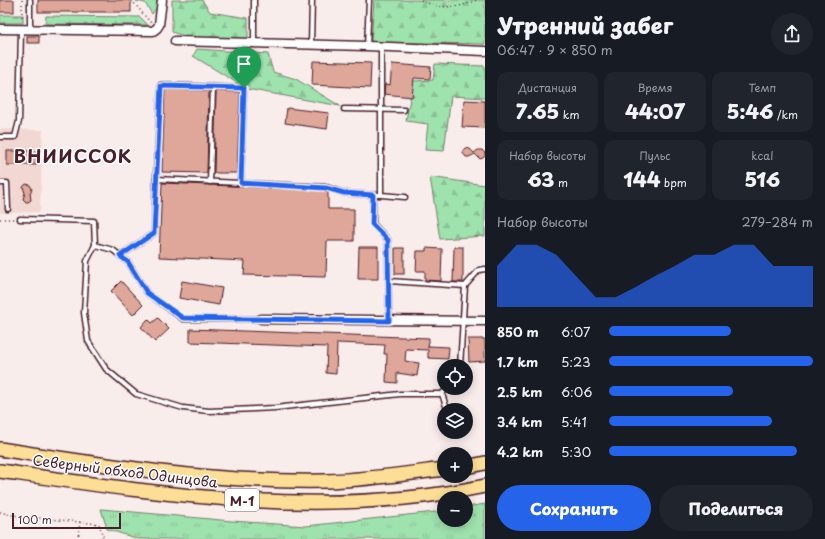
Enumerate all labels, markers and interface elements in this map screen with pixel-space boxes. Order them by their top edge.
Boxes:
text: Утренний забег [497,8,673,41]
button: share [771,13,813,55]
text: 06:47 · 9 × 850 m [497,40,613,59]
pin [227,47,261,88]
icon: arrive [233,53,255,75]
text: Дистанция [518,79,577,96]
text: Время [637,79,673,96]
text: Темп [748,79,776,96]
text: 7.65 [516,96,559,126]
text: 44:07 [625,96,685,126]
text: 5:46 [727,96,773,126]
text: km [559,106,579,123]
text: /km [773,106,798,123]
district label: ВНИИССОК [14,142,132,169]
text: Набор высоты [509,147,586,164]
text: Пульс [639,147,671,164]
text: kcal [751,147,773,164]
text: 63 [527,164,554,194]
text: 144 [623,164,660,194]
text: 516 [745,164,780,194]
text: m [554,174,568,191]
text: bpm [660,174,687,191]
text: Набор высоты [497,212,588,231]
text: 279–284 m [741,212,813,231]
text: 850 m [497,322,539,341]
text: 6:07 [561,322,590,341]
text: 1.7 km [497,352,538,371]
text: 5:23 [561,352,591,371]
map controls [437,359,473,527]
button: locate [437,359,473,395]
text: 2.5 km [497,382,542,401]
text: 6:06 [561,382,592,401]
button: layers [437,403,473,439]
text: 3.4 km [497,412,542,431]
text: 5:41 [561,412,587,431]
text: 4.2 km [497,442,543,461]
text: 5:30 [561,442,591,461]
button: + [437,447,473,483]
street label: Северный обход Одинцова [31,449,219,493]
button: Сохранить [497,485,651,531]
button: Поделиться [659,485,813,531]
road number: М-1 [225,489,259,511]
button: − [437,491,473,527]
scale bar [12,511,121,530]
text: 100 m [18,511,52,528]

